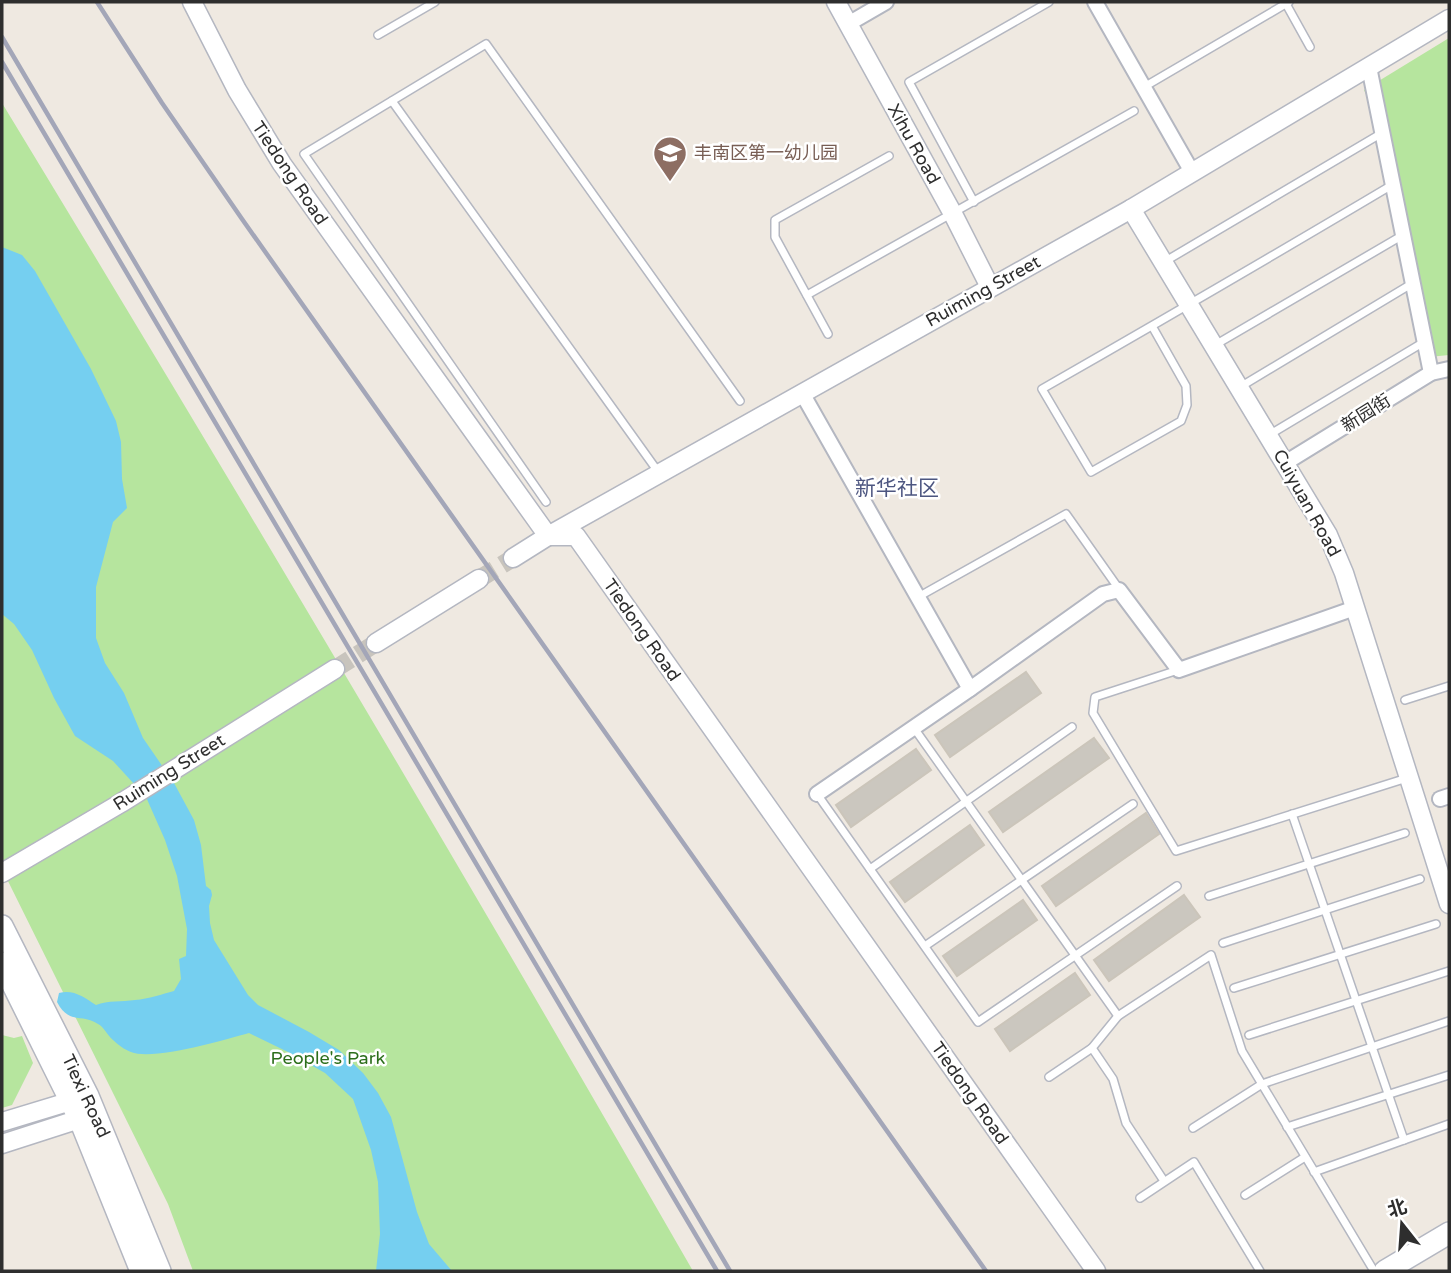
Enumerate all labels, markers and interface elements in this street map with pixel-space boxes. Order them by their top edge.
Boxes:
street label: Xihu Road [883,100,945,188]
street label: Tiedong Road [247,117,333,229]
school or university icon: 丰南区第一幼儿园 [651,134,689,183]
place label: 丰南区第一幼儿园 [694,142,838,164]
street label: Ruiming Street [922,250,1044,332]
street label: 新园街 [1337,389,1395,437]
street label: Cuiyuan Road [1268,445,1346,561]
district label: 新华社区 [855,476,939,501]
street label: Tiedong Road [599,575,685,685]
street label: Ruiming Street [109,729,229,815]
street label: Tiedong Road [927,1038,1013,1148]
park label: People's Park [271,1047,386,1069]
street label: Tiexi Road [57,1051,115,1141]
north arrow [1367,1189,1437,1259]
text: 北 [1385,1195,1410,1222]

